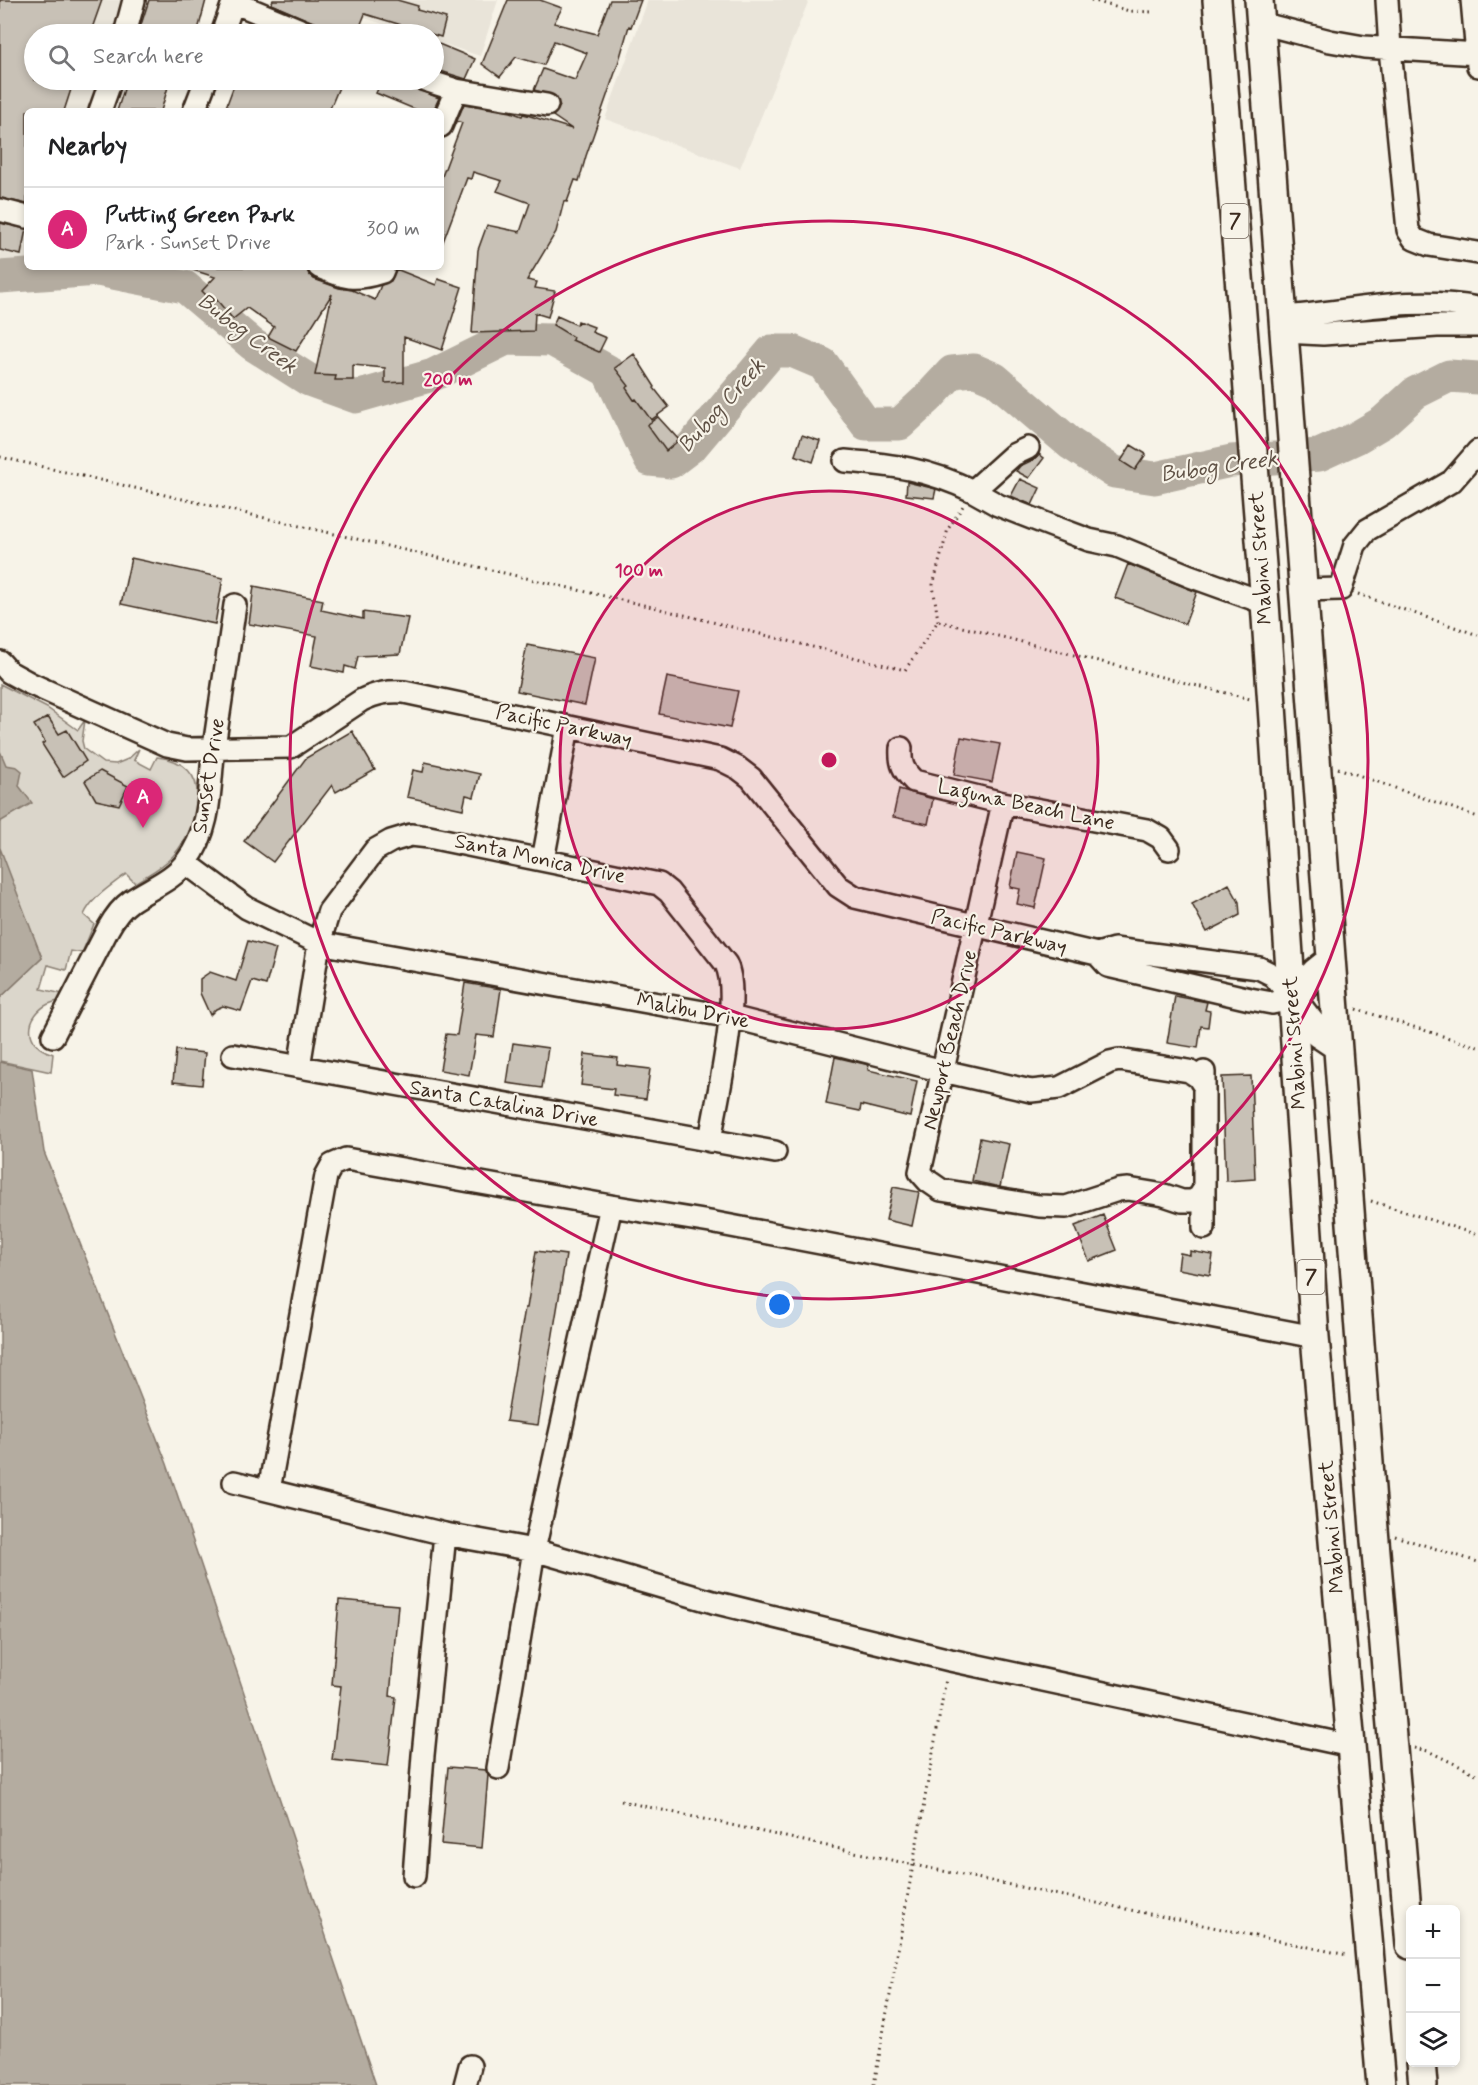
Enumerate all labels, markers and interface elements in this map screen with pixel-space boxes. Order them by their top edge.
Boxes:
search box [24,24,444,90]
icon: search [45,41,78,74]
text: Search here [93,43,204,71]
text: Nearby [48,130,127,164]
text: Putting Green Park [105,202,295,230]
road number: 7 [1222,204,1248,238]
text: A [61,216,74,243]
text: 300 m [366,216,420,243]
text: Park · Sunset Drive [105,230,271,257]
water label: Bubog Creek [190,287,303,382]
water label: Bubog Creek [672,353,773,461]
text: 200 m [423,368,473,392]
water label: Bubog Creek [1159,445,1280,491]
street label: Mabini Street [1242,490,1280,626]
text: 100 m [615,559,663,583]
street label: Pacific Parkway [493,698,635,754]
street label: Sunset Drive [186,716,232,836]
centre of rings [819,750,839,770]
street label: Laguna Beach Lane [934,773,1117,839]
pin: A [124,778,162,828]
street label: Santa Monica Drive [452,827,628,891]
street label: Pacific Parkway [928,903,1070,961]
street label: Newport Beach Drive [916,947,984,1133]
street label: Mabini Street [1276,975,1314,1111]
street label: Malibu Drive [634,986,752,1036]
street label: Santa Catalina Drive [407,1074,601,1134]
road number: 7 [1298,1260,1324,1294]
your location [765,1290,794,1319]
street label: Mabini Street [1312,1459,1352,1595]
map controls [1406,1905,1460,2067]
button: + [1406,1905,1460,1959]
button: − [1406,1959,1460,2013]
button: layers [1406,2013,1460,2067]

